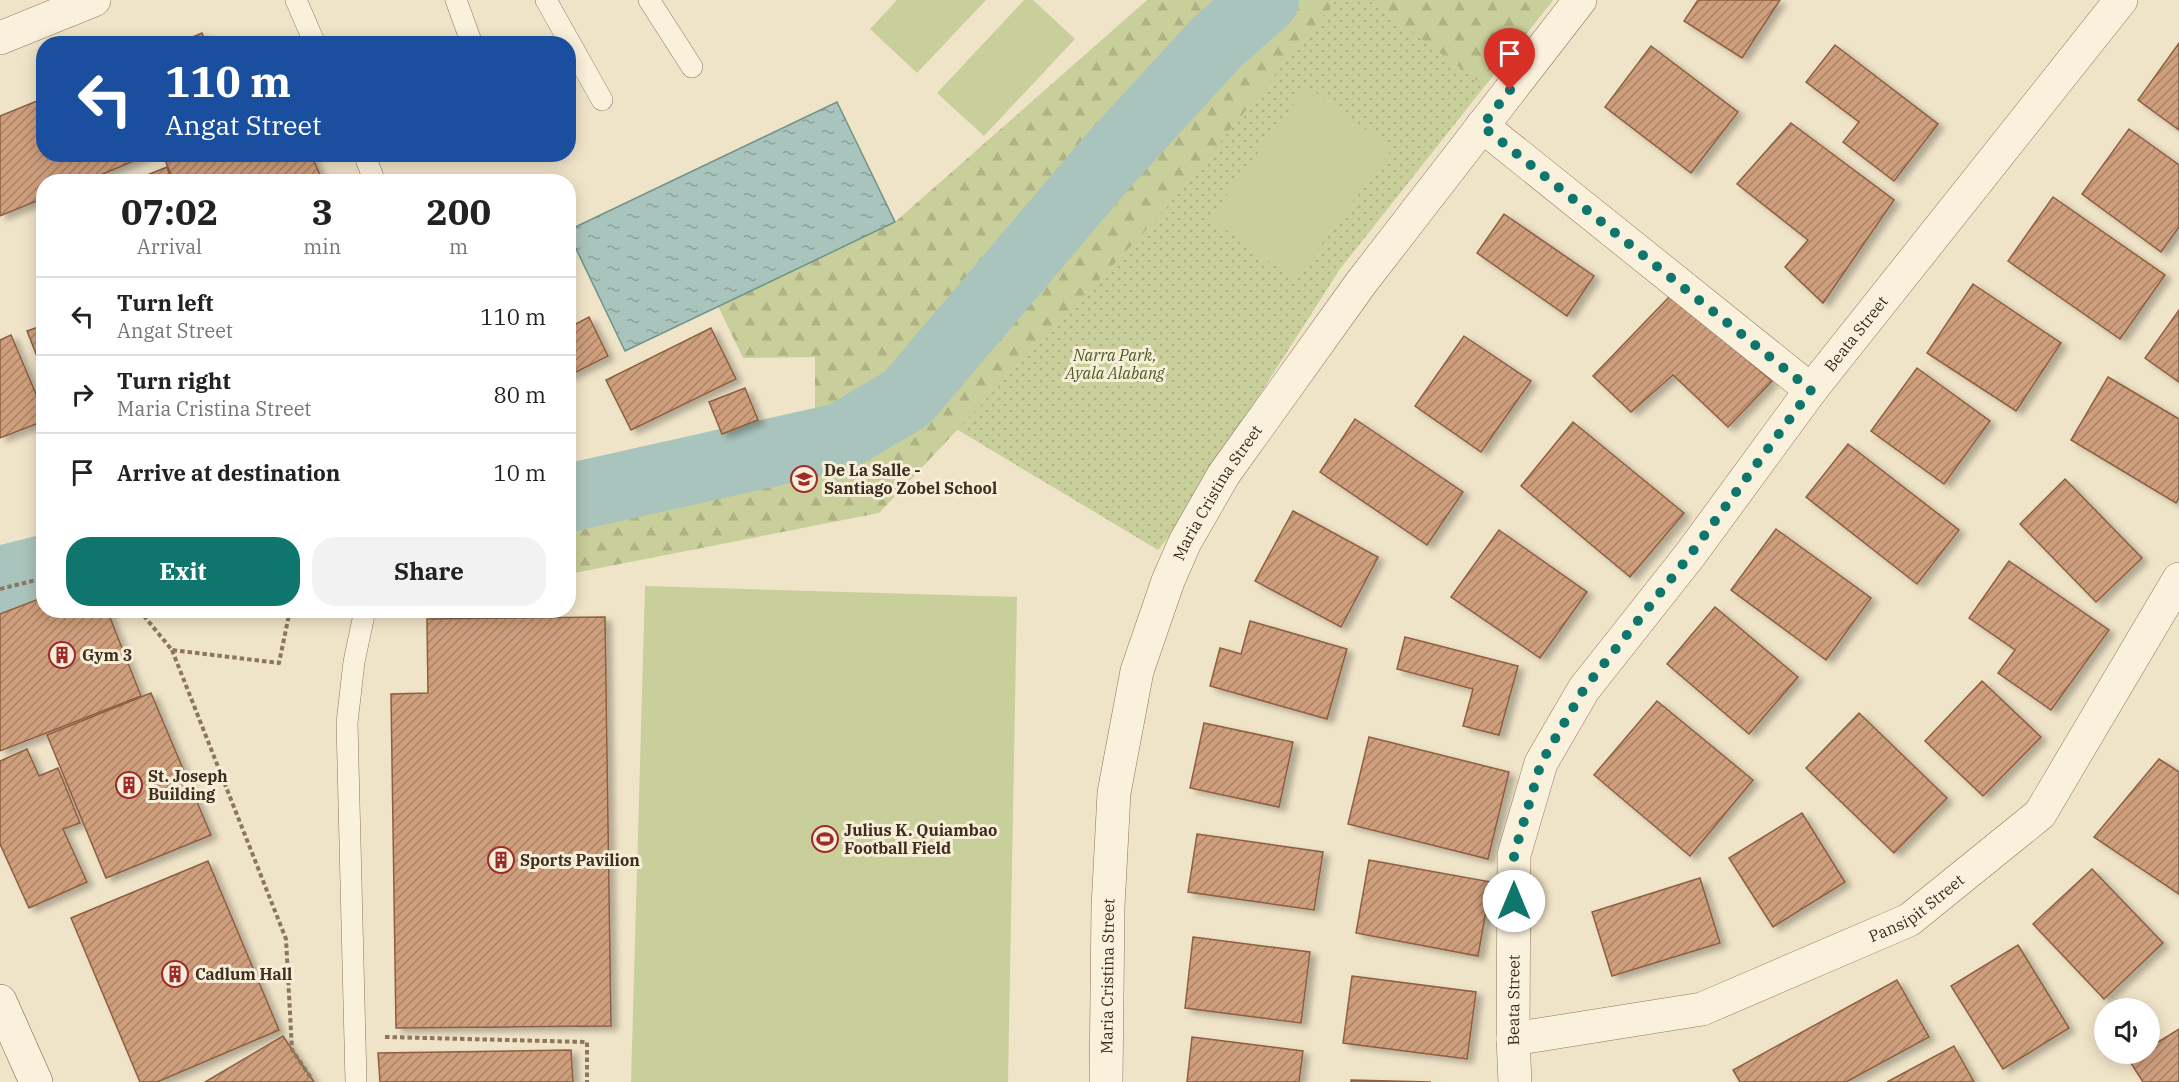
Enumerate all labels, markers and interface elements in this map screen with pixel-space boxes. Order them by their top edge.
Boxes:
pin [1484,28,1535,90]
icon: arrive [1493,37,1526,70]
text: 110 m [165,54,291,109]
icon: left [66,60,144,138]
text: Angat Street [165,107,322,142]
text: 07:02 [121,188,218,235]
text: 3 [311,188,333,235]
text: 200 [426,188,491,235]
text: Arrival [137,233,202,260]
text: min [303,233,341,260]
text: m [449,233,468,260]
text: Turn left [117,288,213,317]
street label: Beata Street [1820,291,1892,376]
icon: left [66,300,99,333]
text: 110 m [480,302,546,331]
text: Angat Street [117,317,233,344]
park label: Narra Park, Ayala Alabang [1064,345,1165,383]
text: Turn right [117,366,231,395]
icon: right [66,378,99,411]
text: 80 m [494,380,546,409]
text: Maria Cristina Street [117,395,311,422]
street label: Maria Cristina Street [1168,420,1266,563]
icon: arrive [66,456,99,489]
text: Arrive at destination [117,458,340,487]
text: 10 m [494,458,546,487]
place label: De La Salle - Santiago Zobel School [824,460,997,498]
school or university icon: De La Salle - Santiago Zobel School [789,464,819,494]
button: Exit [66,537,300,606]
button: Share [312,537,546,606]
building icon: Gym 3 [47,640,77,670]
place label: Gym 3 [82,645,132,665]
place label: St. Joseph Building [148,766,228,804]
building icon: St. Joseph Building [114,770,144,800]
place label: Julius K. Quiambao Football Field [844,820,997,858]
sports icon: Julius K. Quiambao Football Field [810,824,840,854]
building icon: Sports Pavilion [486,845,516,875]
place label: Sports Pavilion [520,850,640,870]
position arrow [1482,869,1546,933]
street label: Pansipit Street [1865,869,1968,946]
street label: Maria Cristina Street [1096,897,1118,1054]
street label: Beata Street [1503,954,1523,1046]
building icon: Cadlum Hall [160,959,190,989]
place label: Cadlum Hall [195,964,292,984]
map controls [2094,998,2160,1064]
button: sound [2094,998,2160,1064]

